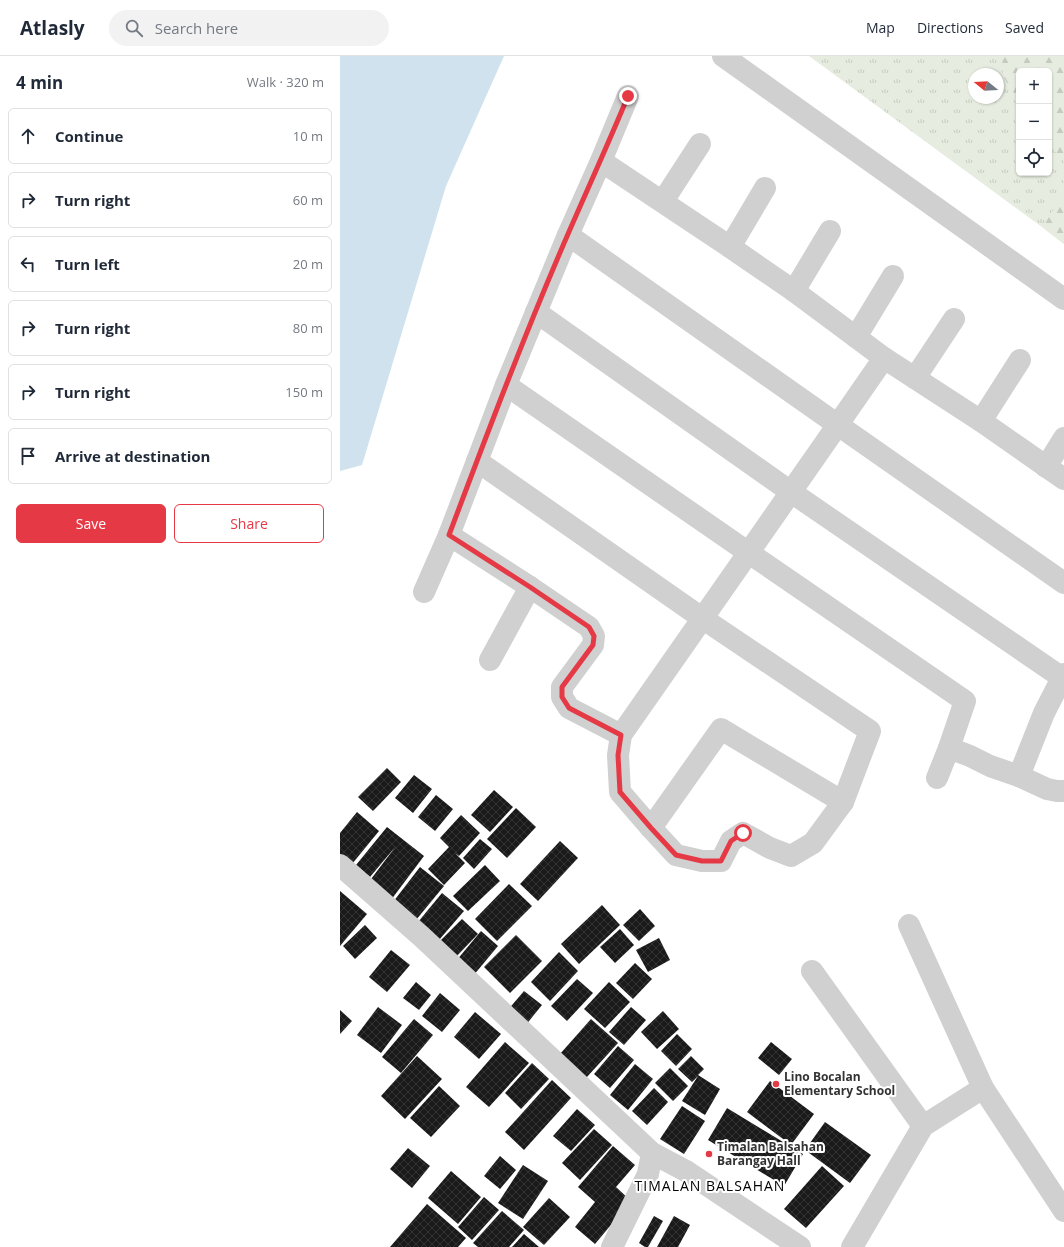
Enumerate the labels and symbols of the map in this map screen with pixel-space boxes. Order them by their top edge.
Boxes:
north arrow [968,68,1004,104]
route end [619,87,637,105]
route start [734,824,752,842]
place label: Lino Bocalan Elementary School [784,1068,895,1099]
marker: Lino Bocalan Elementary School [771,1079,781,1089]
place label: Timalan Balsahan Barangay Hall [717,1138,824,1169]
marker: Timalan Balsahan Barangay Hall [704,1149,714,1159]
district label: TIMALAN BALSAHAN [635,1176,785,1195]

